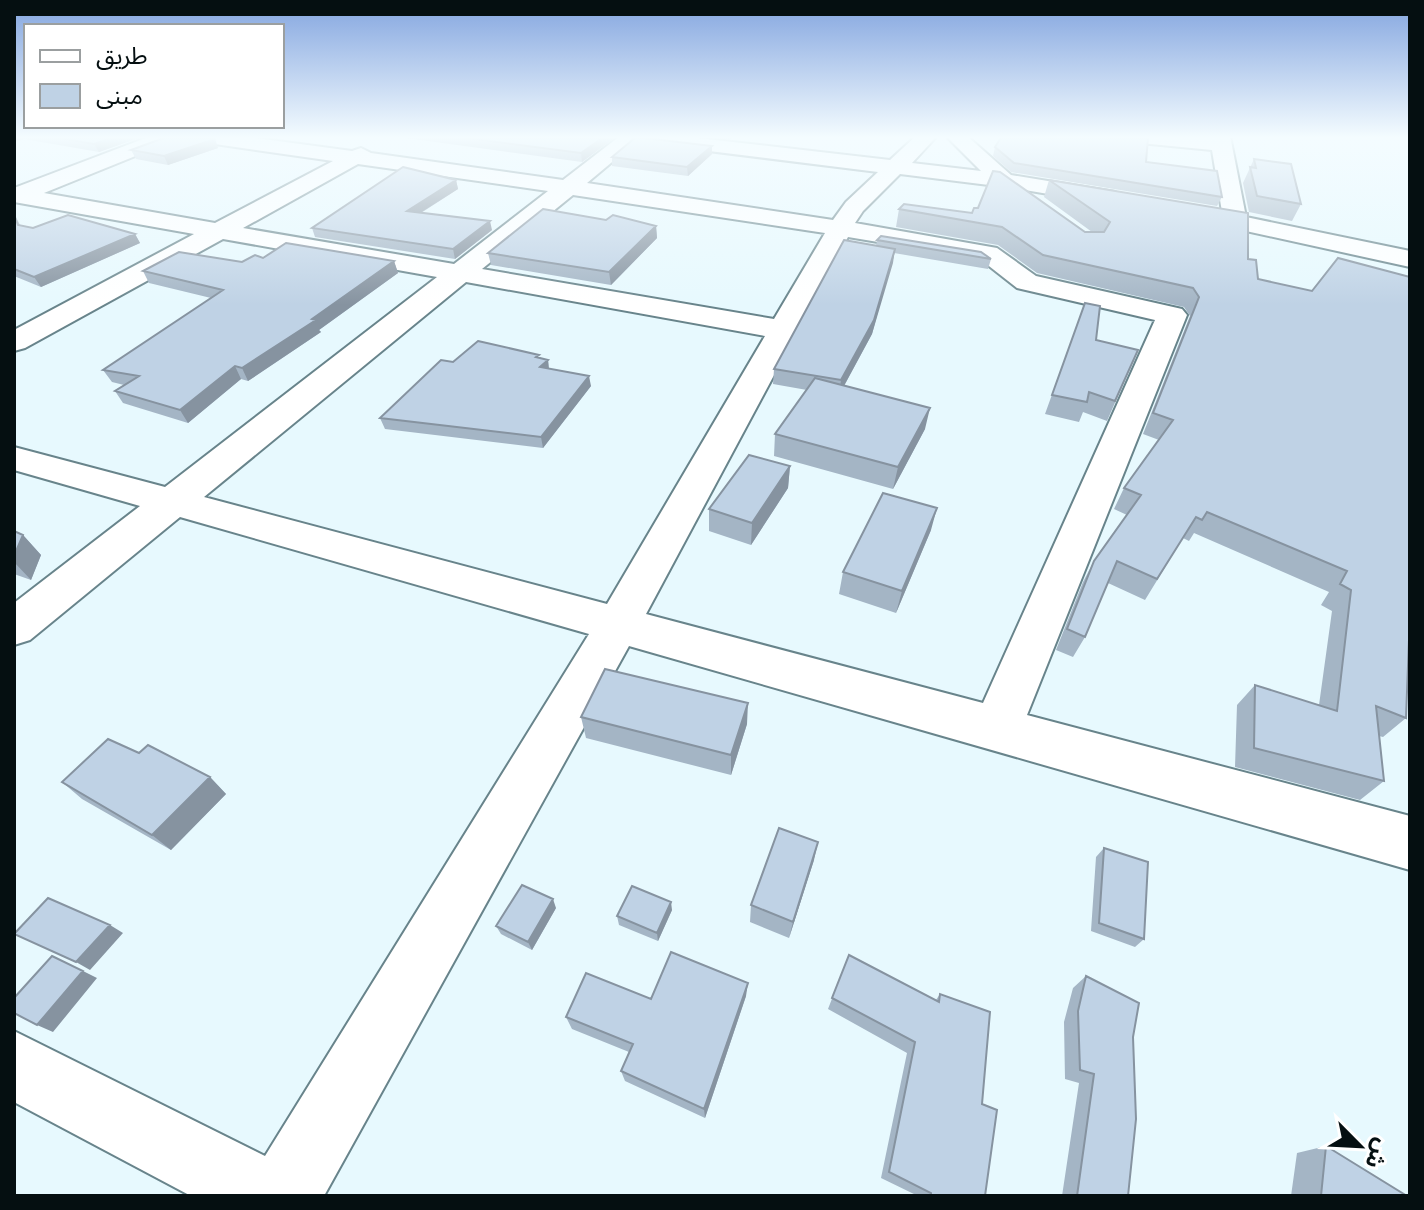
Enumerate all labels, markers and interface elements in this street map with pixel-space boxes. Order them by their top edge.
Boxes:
legend [24,24,284,128]
text: طريق [96,38,148,71]
text: مبنى [96,78,143,111]
north arrow [1320,1106,1400,1186]
text: ش [1359,1135,1399,1174]

